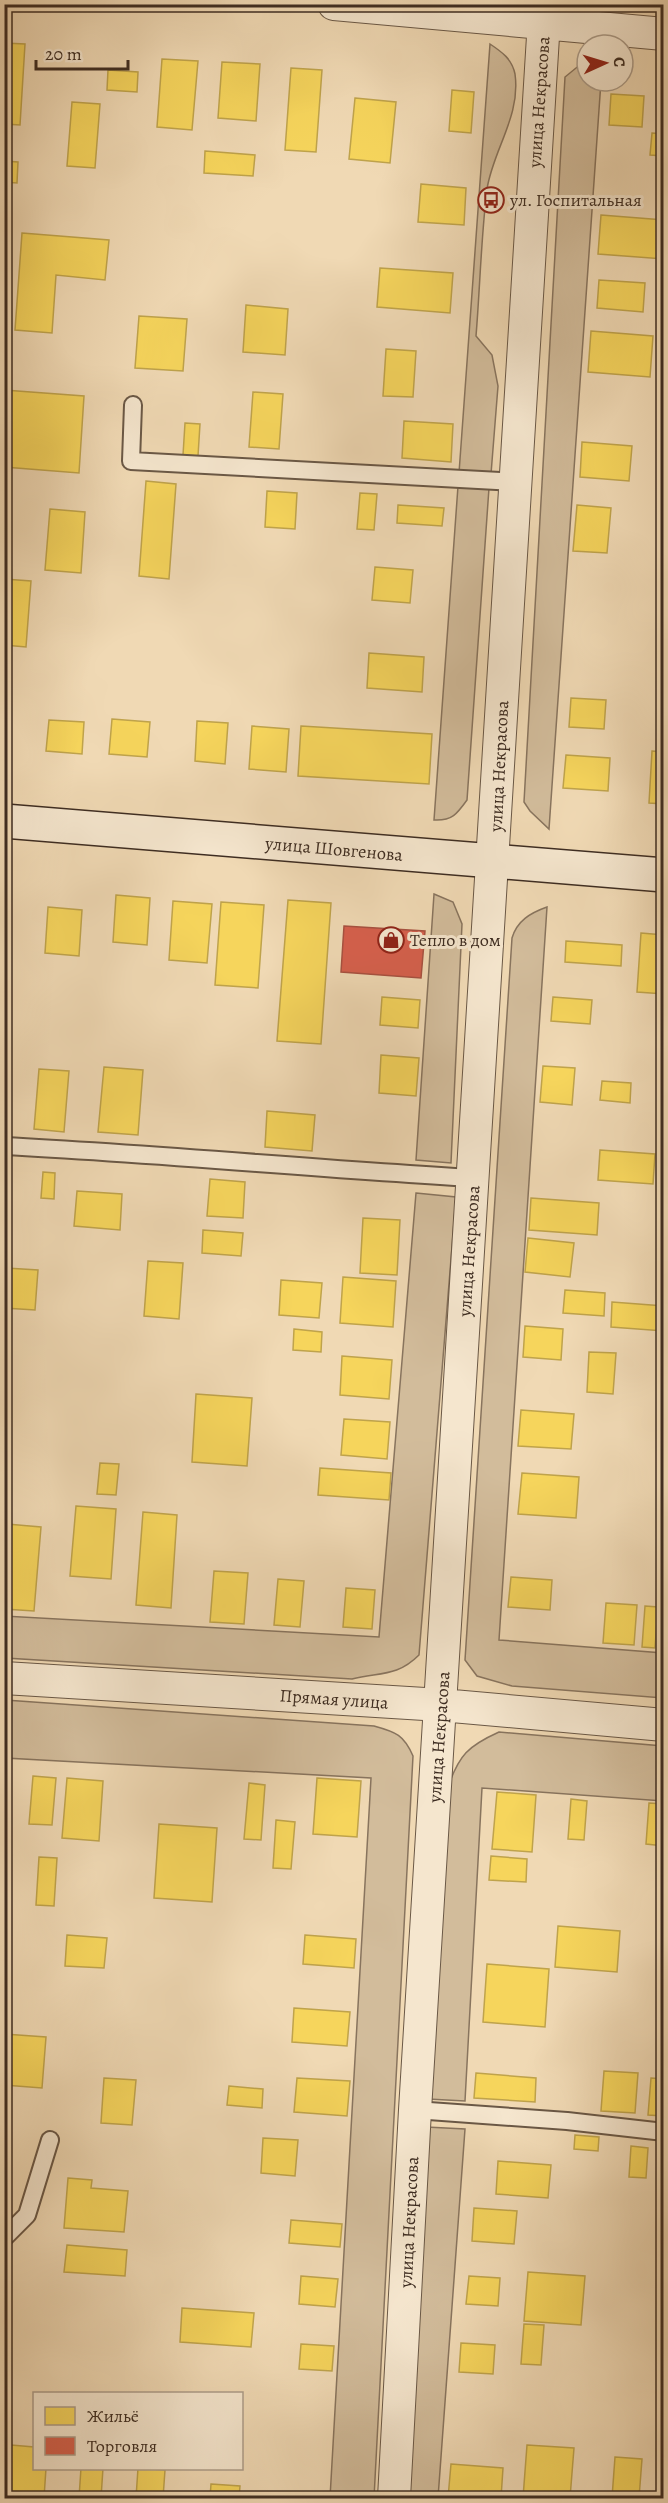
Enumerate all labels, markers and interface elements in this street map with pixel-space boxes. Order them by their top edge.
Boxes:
scale bar [36,33,128,71]
north arrow [575,33,635,93]
street label: улица Некрасова [522,35,556,169]
text: 20 m [45,42,82,66]
text: С [608,56,630,68]
bus stop icon: ул. Госпитальная [476,185,506,215]
place label: ул. Госпитальная [509,188,642,212]
street label: улица Некрасова [484,699,514,833]
street label: улица Шовгенова [263,831,405,867]
shop icon: Тепло в дом [376,925,406,955]
place label: Тепло в дом [410,928,501,952]
street label: улица Некрасова [452,1184,486,1318]
street label: улица Некрасова [422,1670,456,1804]
street label: Прямая улица [279,1683,390,1715]
street label: улица Некрасова [394,2155,424,2289]
legend [33,2392,243,2470]
text: Жильё [87,2404,139,2428]
text: Торговля [87,2434,157,2458]

